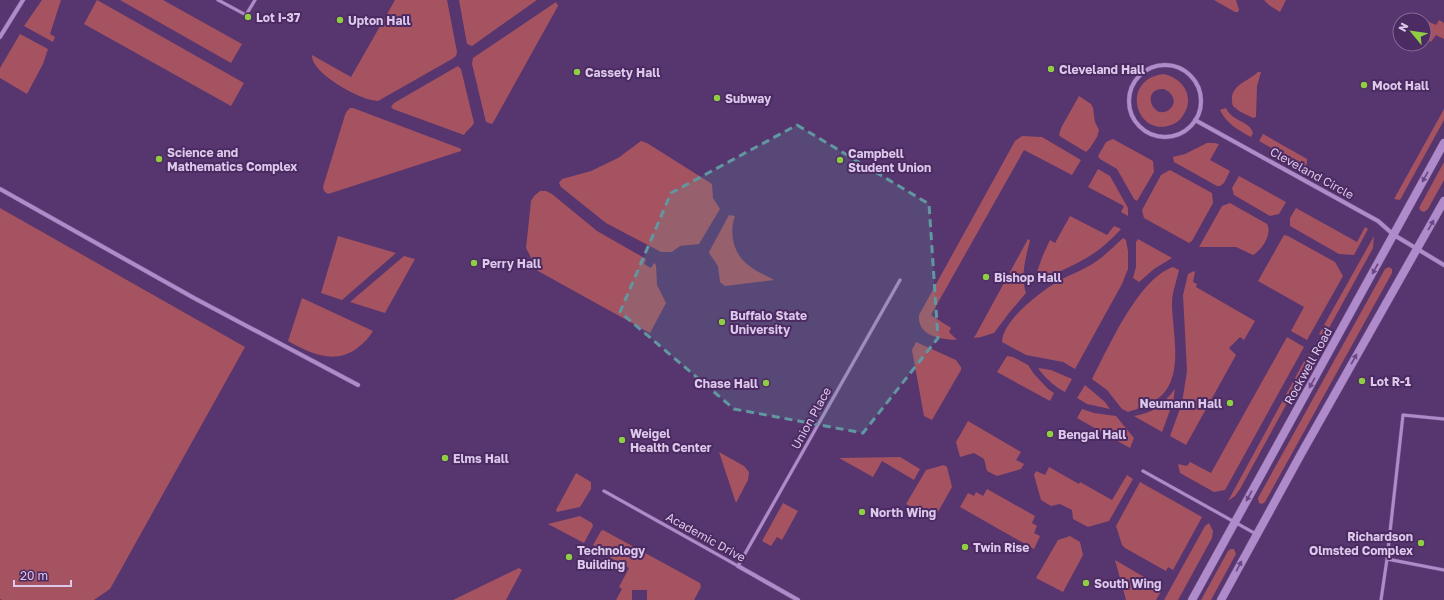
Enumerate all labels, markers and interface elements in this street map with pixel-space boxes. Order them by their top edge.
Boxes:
place label: Lot I-37 [256,10,301,25]
marker: Lot I-37 [243,12,253,22]
north arrow [1392,12,1432,52]
place label: Upton Hall [348,13,410,28]
marker: Upton Hall [335,15,345,25]
text: N [1395,20,1411,34]
place label: Cleveland Hall [1059,62,1145,77]
marker: Cleveland Hall [1046,64,1056,74]
place label: Cassety Hall [585,65,660,80]
marker: Cassety Hall [572,67,582,77]
place label: Moot Hall [1372,78,1429,93]
marker: Moot Hall [1359,80,1369,90]
place label: Subway [725,91,772,106]
marker: Subway [712,93,722,103]
street label: Cleveland Circle [1267,144,1357,202]
place label: Science and Mathematics Complex [167,145,297,174]
place label: Campbell Student Union [848,146,931,175]
marker: Science and Mathematics Complex [154,154,164,164]
marker: Campbell Student Union [835,155,845,165]
one-way arrow [1422,171,1429,183]
one-way arrow [1427,219,1434,231]
place label: Perry Hall [482,256,541,271]
marker: Perry Hall [469,258,479,268]
one-way arrow [1371,263,1378,275]
place label: Bishop Hall [994,270,1061,285]
marker: Bishop Hall [981,272,991,282]
place label: Buffalo State University [730,308,807,337]
marker: Buffalo State University [717,317,727,327]
street label: Rockwell Road [1281,325,1335,407]
one-way arrow [1351,353,1358,365]
place label: Lot R-1 [1370,374,1411,389]
place label: Chase Hall [694,376,758,391]
marker: Lot R-1 [1357,376,1367,386]
one-way arrow [1309,377,1315,389]
marker: Chase Hall [761,378,771,388]
street label: Union Place [788,384,834,452]
place label: Neumann Hall [1140,396,1222,411]
marker: Neumann Hall [1225,398,1235,408]
place label: Weigel Health Center [630,426,712,455]
place label: Bengal Hall [1058,427,1126,442]
marker: Bengal Hall [1045,429,1055,439]
marker: Weigel Health Center [617,435,627,445]
place label: Elms Hall [453,451,509,466]
marker: Elms Hall [440,453,450,463]
one-way arrow [1246,491,1253,502]
place label: North Wing [870,505,936,520]
marker: North Wing [857,507,867,517]
street label: Academic Drive [664,509,748,565]
place label: Richardson Olmsted Complex [1309,529,1413,558]
marker: Richardson Olmsted Complex [1416,538,1426,548]
place label: Twin Rise [973,540,1029,555]
marker: Twin Rise [960,542,970,552]
place label: Technology Building [577,543,646,572]
marker: Technology Building [564,552,574,562]
one-way arrow [1236,560,1242,572]
scale bar [14,562,71,588]
text: 20 m [20,568,48,583]
place label: South Wing [1094,576,1161,591]
marker: South Wing [1081,578,1091,588]

